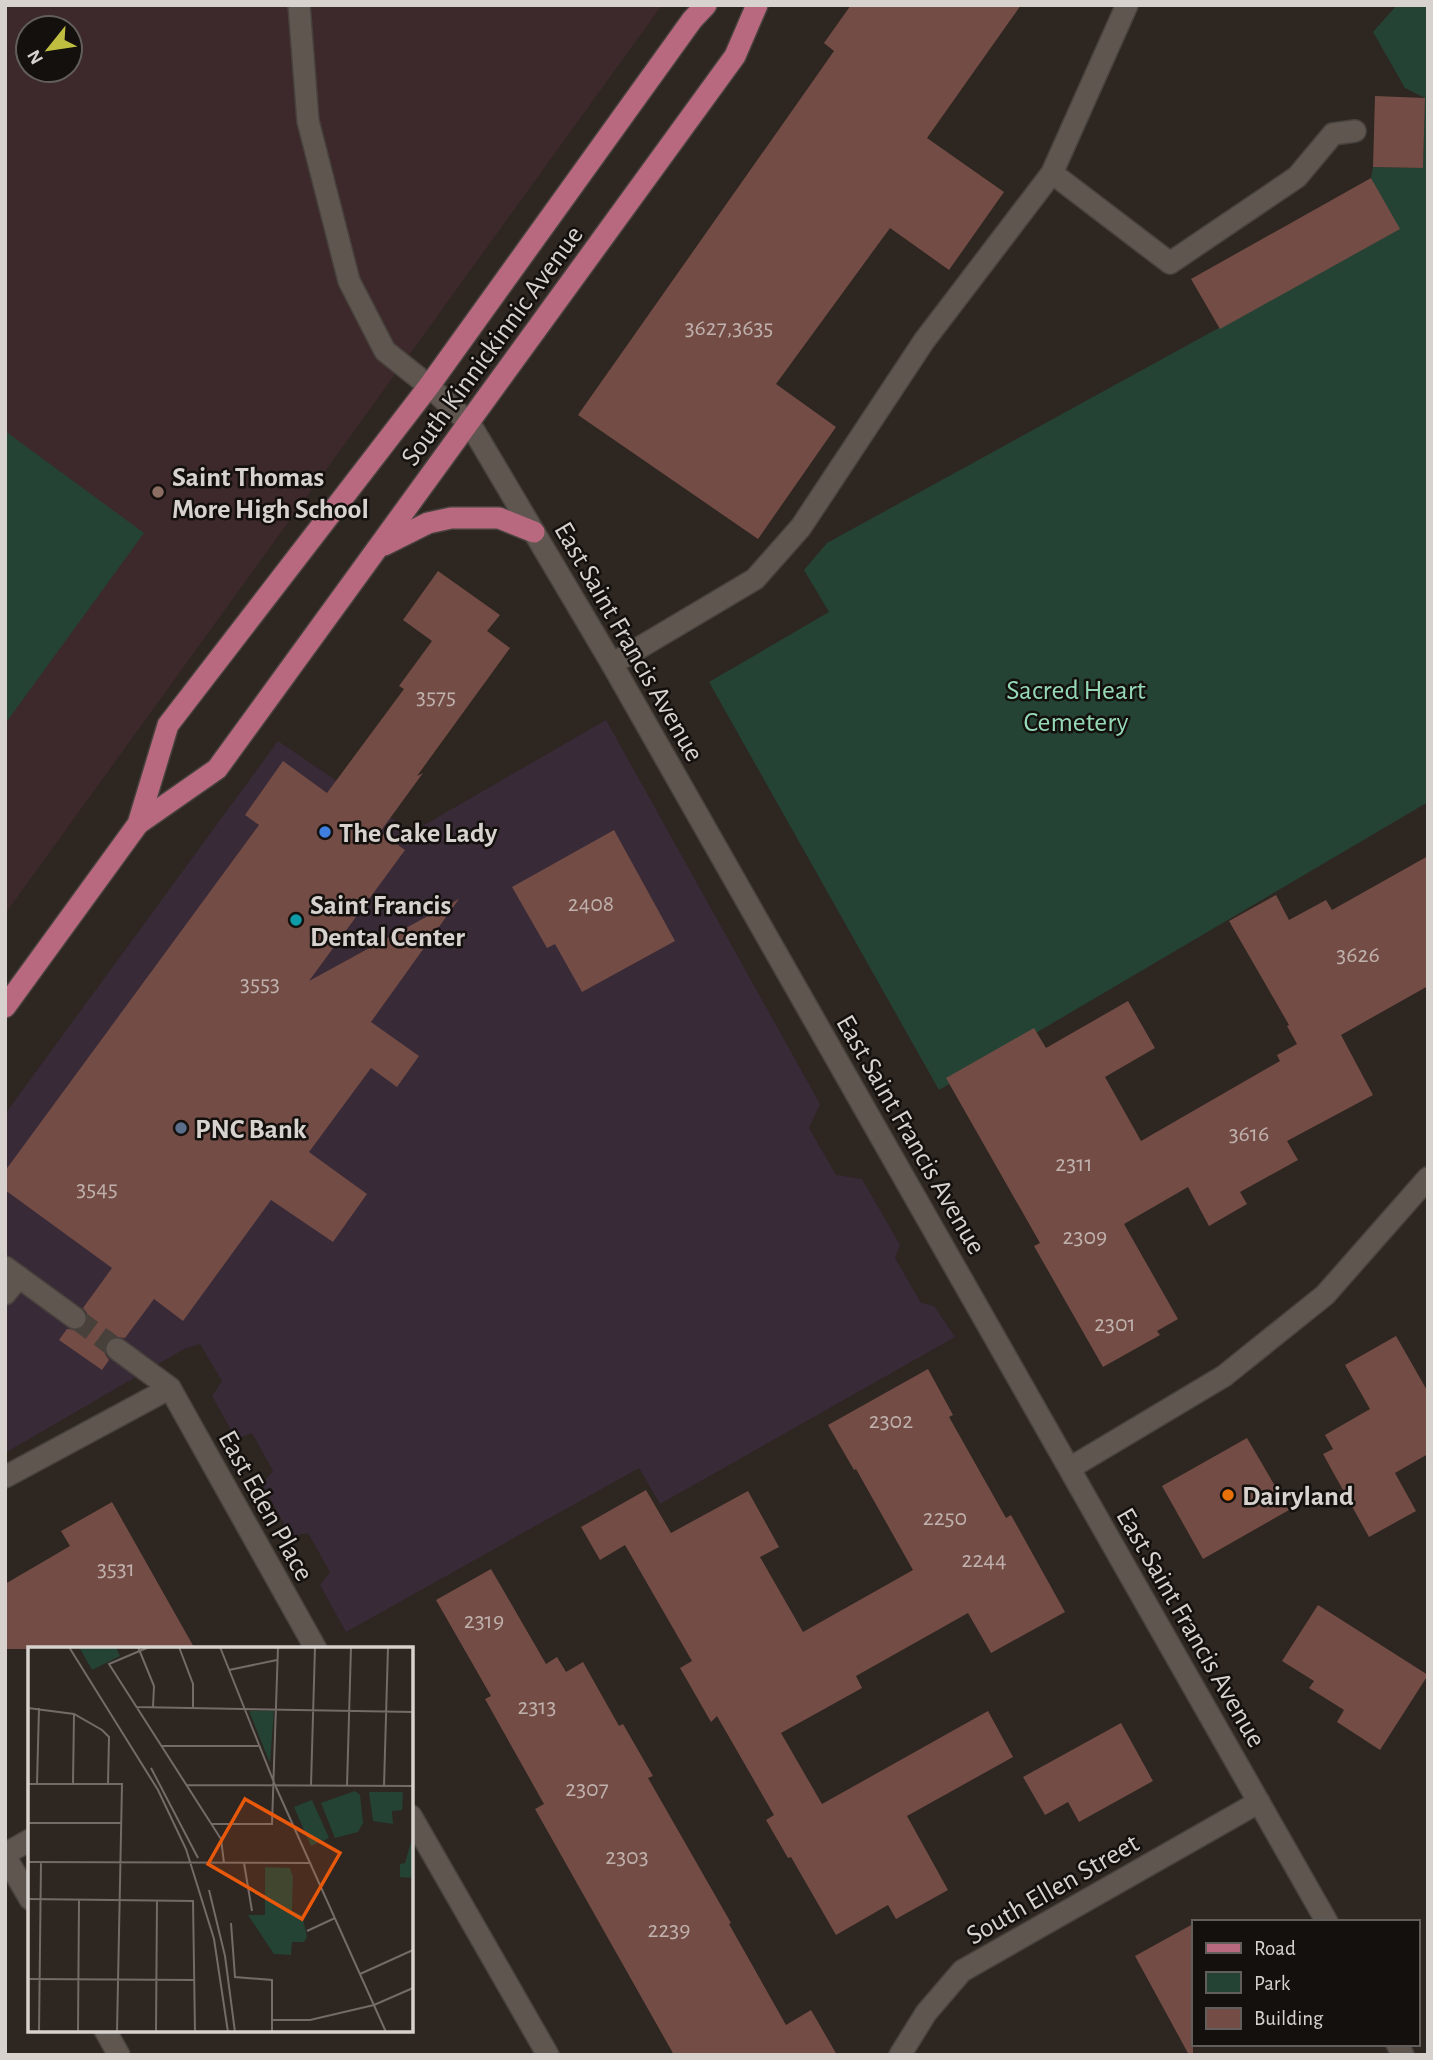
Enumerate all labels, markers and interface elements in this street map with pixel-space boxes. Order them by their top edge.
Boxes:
north arrow [14,14,84,84]
text: N [24,46,47,67]
street label: South Kinnickinnic Avenue [396,221,589,471]
house number: 3627,3635 [685,316,773,340]
place label: Saint Thomas More High School [172,464,369,524]
marker: Saint Thomas More High School [150,484,166,500]
street label: East Saint Francis Avenue [548,518,708,766]
park label: Sacred Heart Cemetery [1006,677,1146,737]
house number: 3575 [416,685,456,709]
place label: The Cake Lady [339,820,498,848]
marker: The Cake Lady [317,824,333,840]
place label: Saint Francis Dental Center [310,892,465,952]
house number: 2408 [568,892,614,916]
marker: Saint Francis Dental Center [288,912,304,928]
house number: 3626 [1336,943,1380,967]
house number: 3553 [240,972,280,996]
street label: East Saint Francis Avenue [830,1011,990,1259]
place label: PNC Bank [195,1116,307,1144]
marker: PNC Bank [173,1120,189,1136]
house number: 3616 [1229,1122,1269,1146]
house number: 2311 [1055,1152,1093,1176]
house number: 3545 [76,1177,118,1201]
house number: 2309 [1063,1225,1107,1249]
house number: 2301 [1094,1312,1136,1336]
house number: 2302 [869,1409,913,1433]
street label: East Eden Place [212,1426,318,1586]
place label: Dairyland [1242,1483,1354,1511]
marker: Dairyland [1220,1487,1236,1503]
street label: East Saint Francis Avenue [1110,1504,1270,1752]
house number: 2250 [923,1506,967,1530]
house number: 2244 [962,1548,1006,1572]
house number: 3531 [97,1557,135,1581]
house number: 2319 [464,1609,504,1633]
inset map [28,1647,413,2032]
house number: 2313 [518,1695,556,1719]
house number: 2307 [565,1777,609,1801]
street label: South Ellen Street [962,1829,1144,1950]
house number: 2303 [605,1845,649,1869]
house number: 2239 [647,1918,691,1942]
legend [1192,1920,1419,2046]
text: Road [1254,1938,1296,1959]
text: Park [1254,1973,1291,1994]
text: Building [1254,2008,1324,2029]

